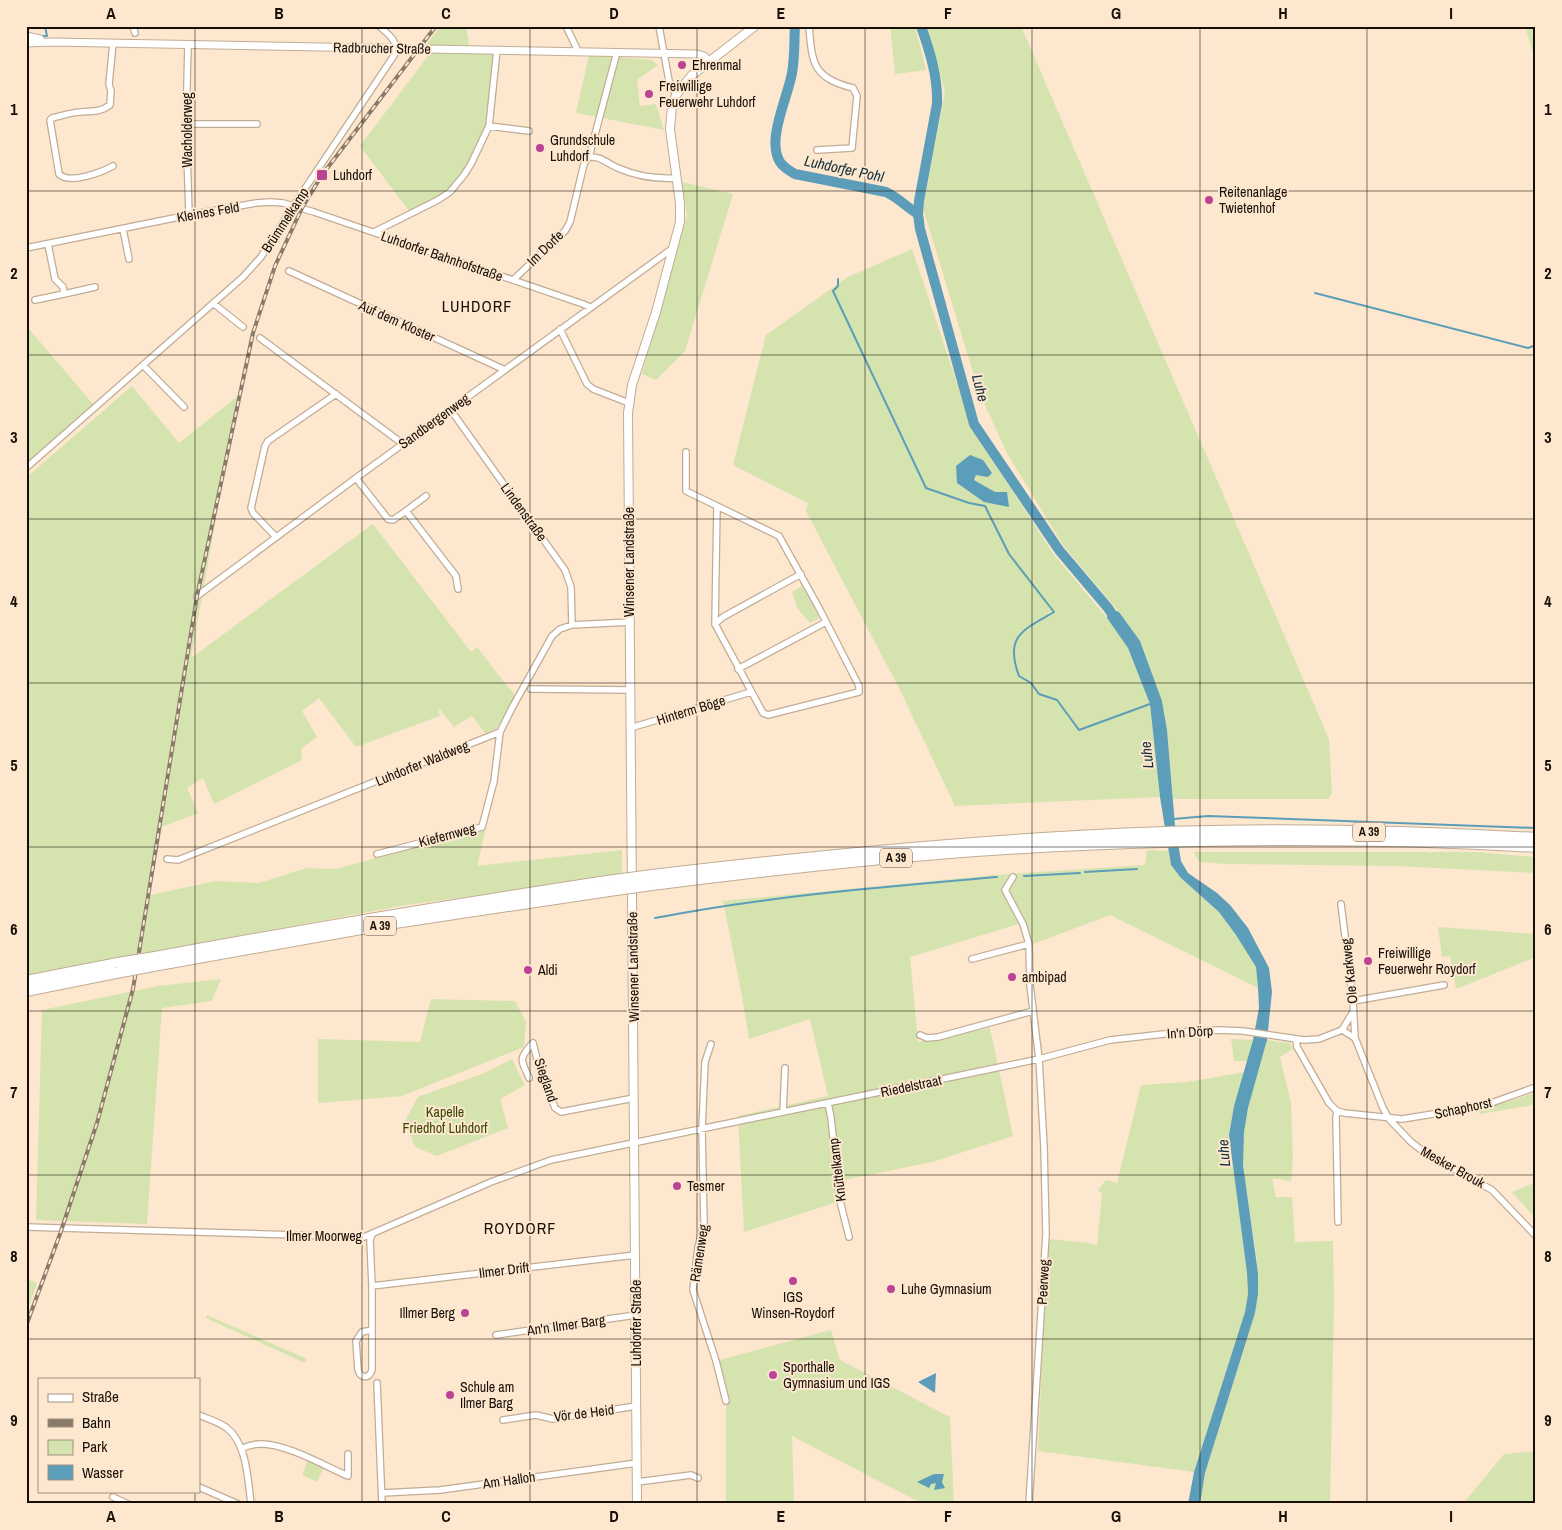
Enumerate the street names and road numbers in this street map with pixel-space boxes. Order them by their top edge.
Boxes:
street label: Radbrucher Straße [333,38,431,58]
street label: Wacholderweg [178,92,196,168]
street label: Brümmelkamp [257,184,313,256]
street label: Kleines Feld [175,198,241,226]
street label: Im Dorfe [523,226,567,270]
street label: Luhdorfer Bahnhofstraße [379,227,505,285]
street label: Auf dem Kloster [355,296,438,346]
street label: Sandbergenweg [395,389,474,453]
street label: Lindenstraße [497,479,551,545]
street label: Winsener Landstraße [620,507,638,617]
street label: Hinterm Böge [655,691,727,729]
street label: Luhdorfer Waldweg [373,736,472,790]
street label: Kiefernweg [417,819,478,851]
road number: A 39 [1353,822,1385,842]
road number: A 39 [880,848,912,868]
street label: Winsener Landstraße [623,912,643,1022]
road number: A 39 [364,916,396,936]
street label: Ole Karkweg [1337,937,1361,1005]
street label: In'n Dörp [1166,1021,1214,1043]
street label: Siegland [530,1056,562,1104]
street label: Riedelstraat [879,1071,943,1101]
street label: Schaphorst [1433,1093,1493,1123]
street label: Knüttelkamp [824,1137,850,1203]
street label: Mesker Brouk [1418,1142,1489,1192]
street label: Rämenweg [686,1222,713,1283]
street label: Ilmer Moorweg [286,1227,363,1245]
street label: Ilmer Drift [478,1258,530,1282]
street label: Peerweg [1033,1258,1053,1305]
street label: Luhdorfer Straße [627,1280,645,1366]
street label: An'n Ilmer Barg [525,1311,607,1340]
street label: Vör de Heid [553,1400,615,1426]
street label: Am Halloh [481,1467,536,1493]

